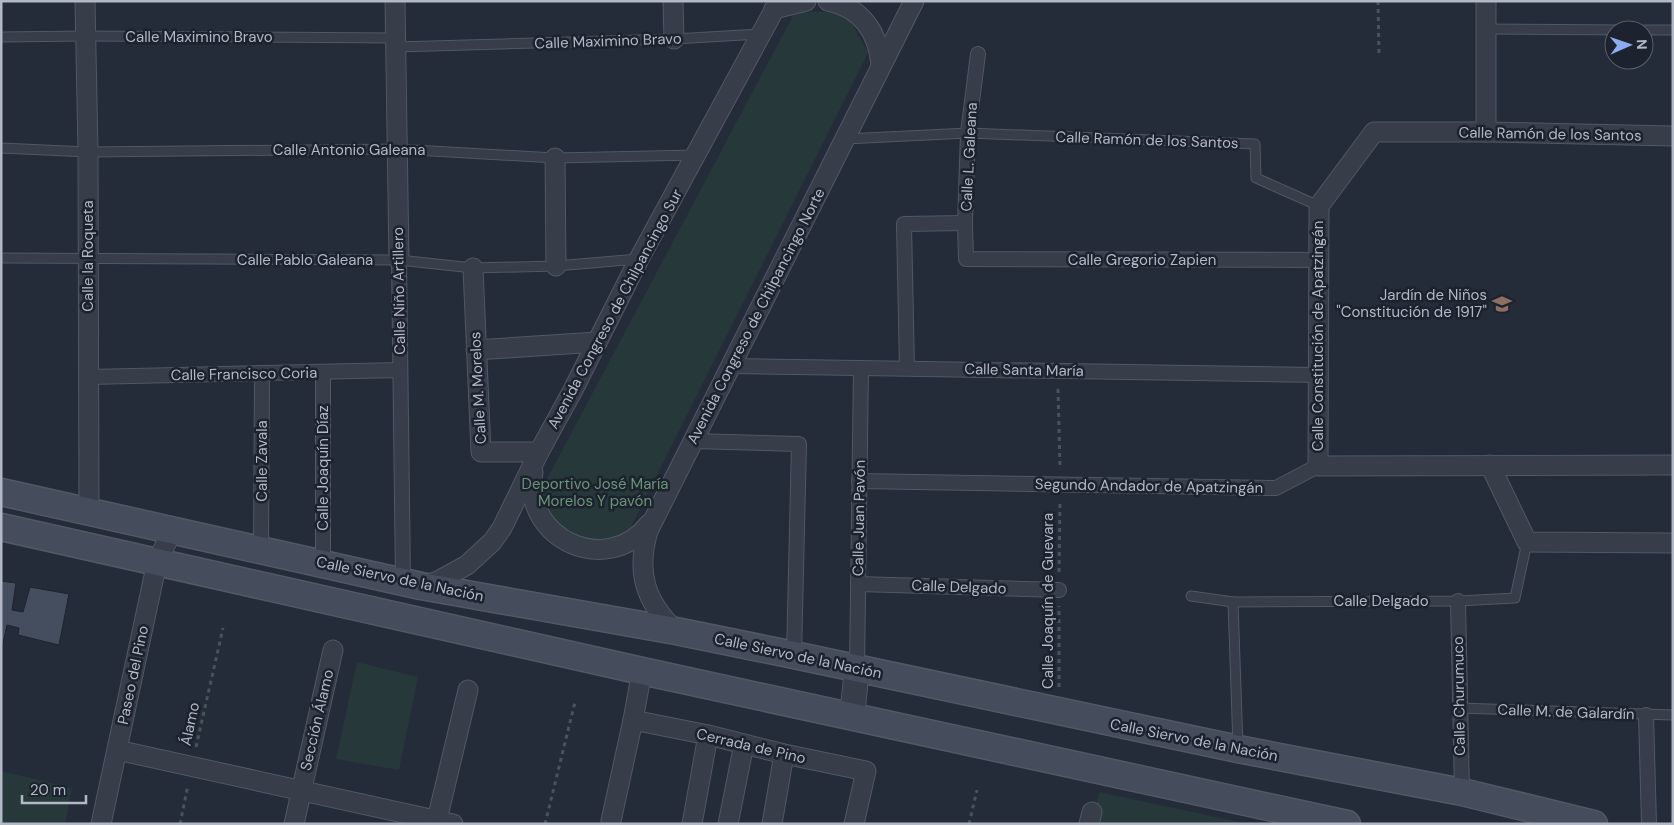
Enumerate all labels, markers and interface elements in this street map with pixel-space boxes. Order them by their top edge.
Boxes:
north arrow [1604,20,1654,70]
street label: Calle Maximino Bravo [125,27,273,47]
street label: Calle Maximino Bravo [534,28,682,54]
text: N [1633,39,1651,50]
street label: Calle L. Galeana [956,102,982,212]
street label: Calle Ramón de los Santos [1458,122,1642,146]
street label: Calle Ramón de los Santos [1055,127,1239,153]
street label: Calle Antonio Galeana [273,140,425,160]
street label: Avenida Congreso de Chilpancingo Norte [682,184,830,448]
street label: Avenida Congreso de Chilpancingo Sur [543,185,687,432]
street label: Calle la Roqueta [78,200,98,312]
street label: Calle Constitución de Apatzingán [1308,221,1328,451]
street label: Calle Niño Artillero [388,227,410,355]
street label: Calle Pablo Galeana [237,250,373,270]
street label: Calle Gregorio Zapien [1068,250,1216,270]
place label: Jardín de Niños "Constitución de 1917" [1336,285,1487,322]
school or university icon: Jardín de Niños "Constitución de 1917" [1491,293,1513,315]
street label: Calle M. Morelos [465,331,491,445]
street label: Calle Santa María [964,359,1084,381]
street label: Calle Francisco Coria [171,363,317,385]
street label: Calle Joaquín Díaz [313,405,333,531]
street label: Calle Zavala [252,420,272,502]
street label: Calle Juan Pavón [848,460,870,576]
park label: Deportivo José María Morelos Y pavón [522,474,668,511]
street label: Segundo Andador de Apatzingán [1035,474,1263,498]
street label: Calle Joaquín de Guevara [1038,513,1058,689]
street label: Calle Siervo de la Nación [315,551,485,607]
street label: Calle Delgado [911,575,1007,599]
street label: Calle Delgado [1333,591,1429,611]
street label: Paseo del Pino [113,624,153,726]
street label: Calle Siervo de la Nación [713,628,883,684]
street label: Calle Churumuco [1448,636,1470,756]
street label: Sección Álamo [296,667,338,773]
street label: Álamo [176,700,204,747]
street label: Calle M. de Galardín [1497,700,1635,724]
street label: Calle Siervo de la Nación [1108,714,1280,766]
street label: Cerrada de Pino [694,724,808,768]
scale bar [22,772,86,804]
text: 20 m [30,780,66,800]

